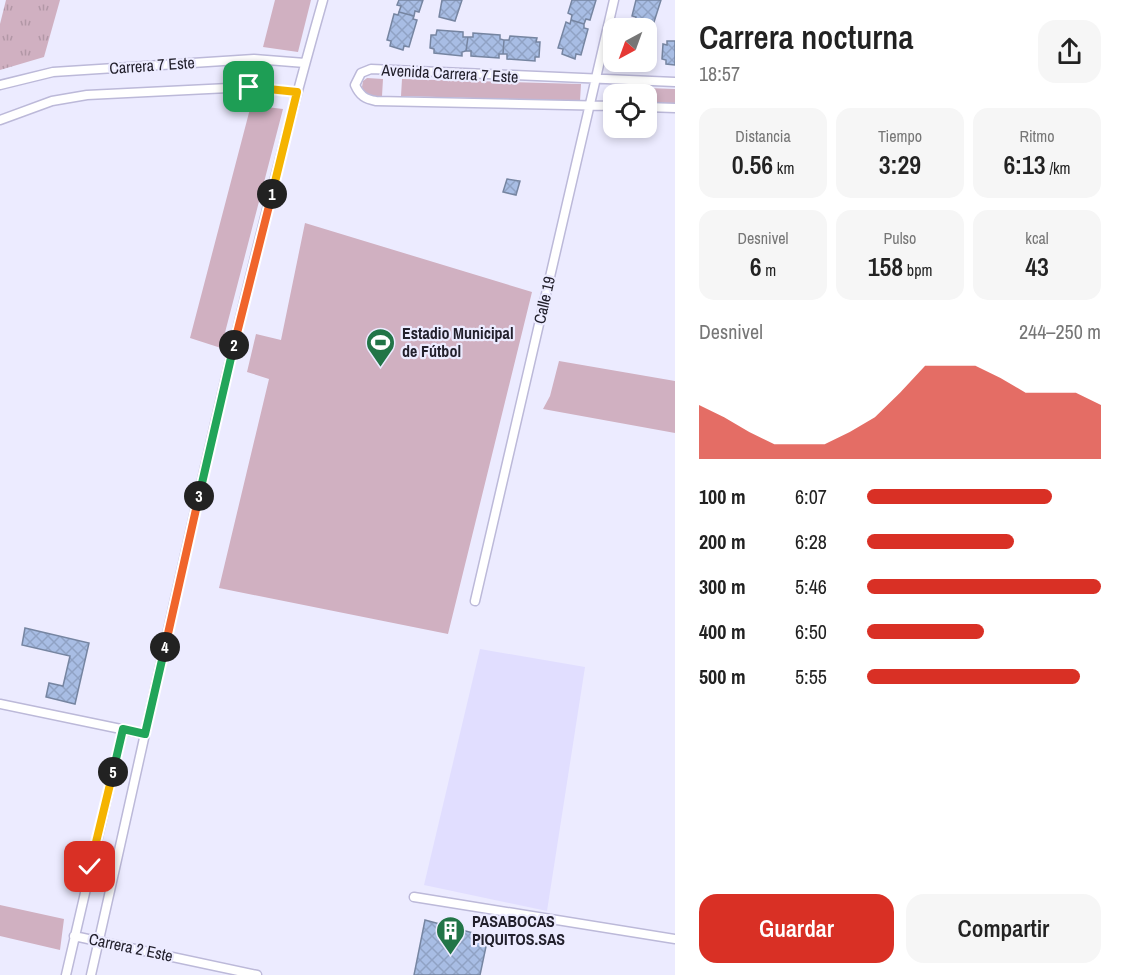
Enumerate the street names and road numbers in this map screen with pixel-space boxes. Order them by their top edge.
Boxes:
street label: Carrera 7 Este [109,51,195,79]
street label: Avenida Carrera 7 Este [380,58,519,88]
street label: Calle 19 [528,274,560,326]
street label: Carrera 2 Este [87,927,175,967]

